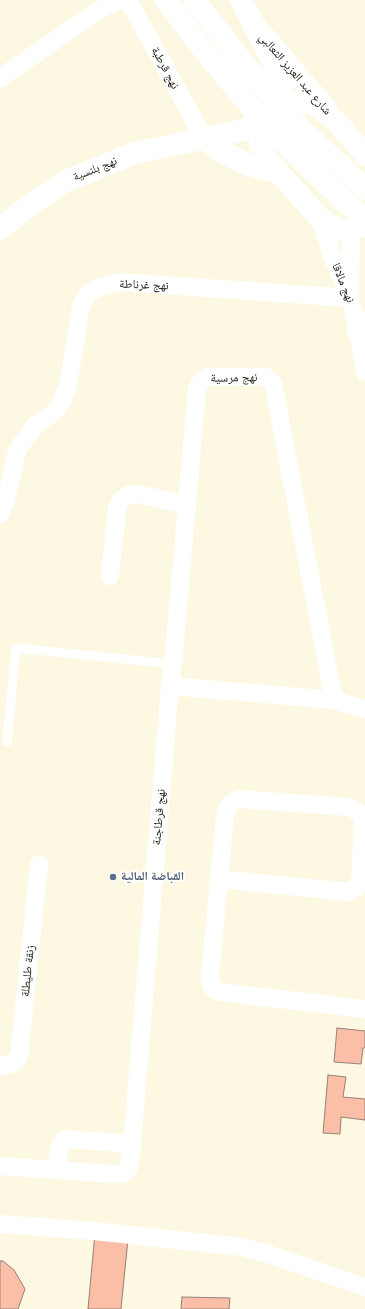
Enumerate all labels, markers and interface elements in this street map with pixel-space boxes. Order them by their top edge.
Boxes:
street label: شارع عبد العزيز الثعالبي [256,30,334,118]
street label: نهج قرطبة [148,44,182,92]
street label: نهج بلنسية [71,154,119,184]
street label: نهج مالاقا [328,261,358,305]
street label: نهج غرناطة [119,277,169,293]
street label: نهج مرسية [210,370,258,386]
street label: نهج قرطاجنة [149,788,169,846]
place label: القباضة المالية [121,870,184,884]
marker: القباضة المالية [108,872,118,882]
street label: زنقة طليطلة [18,944,38,998]

